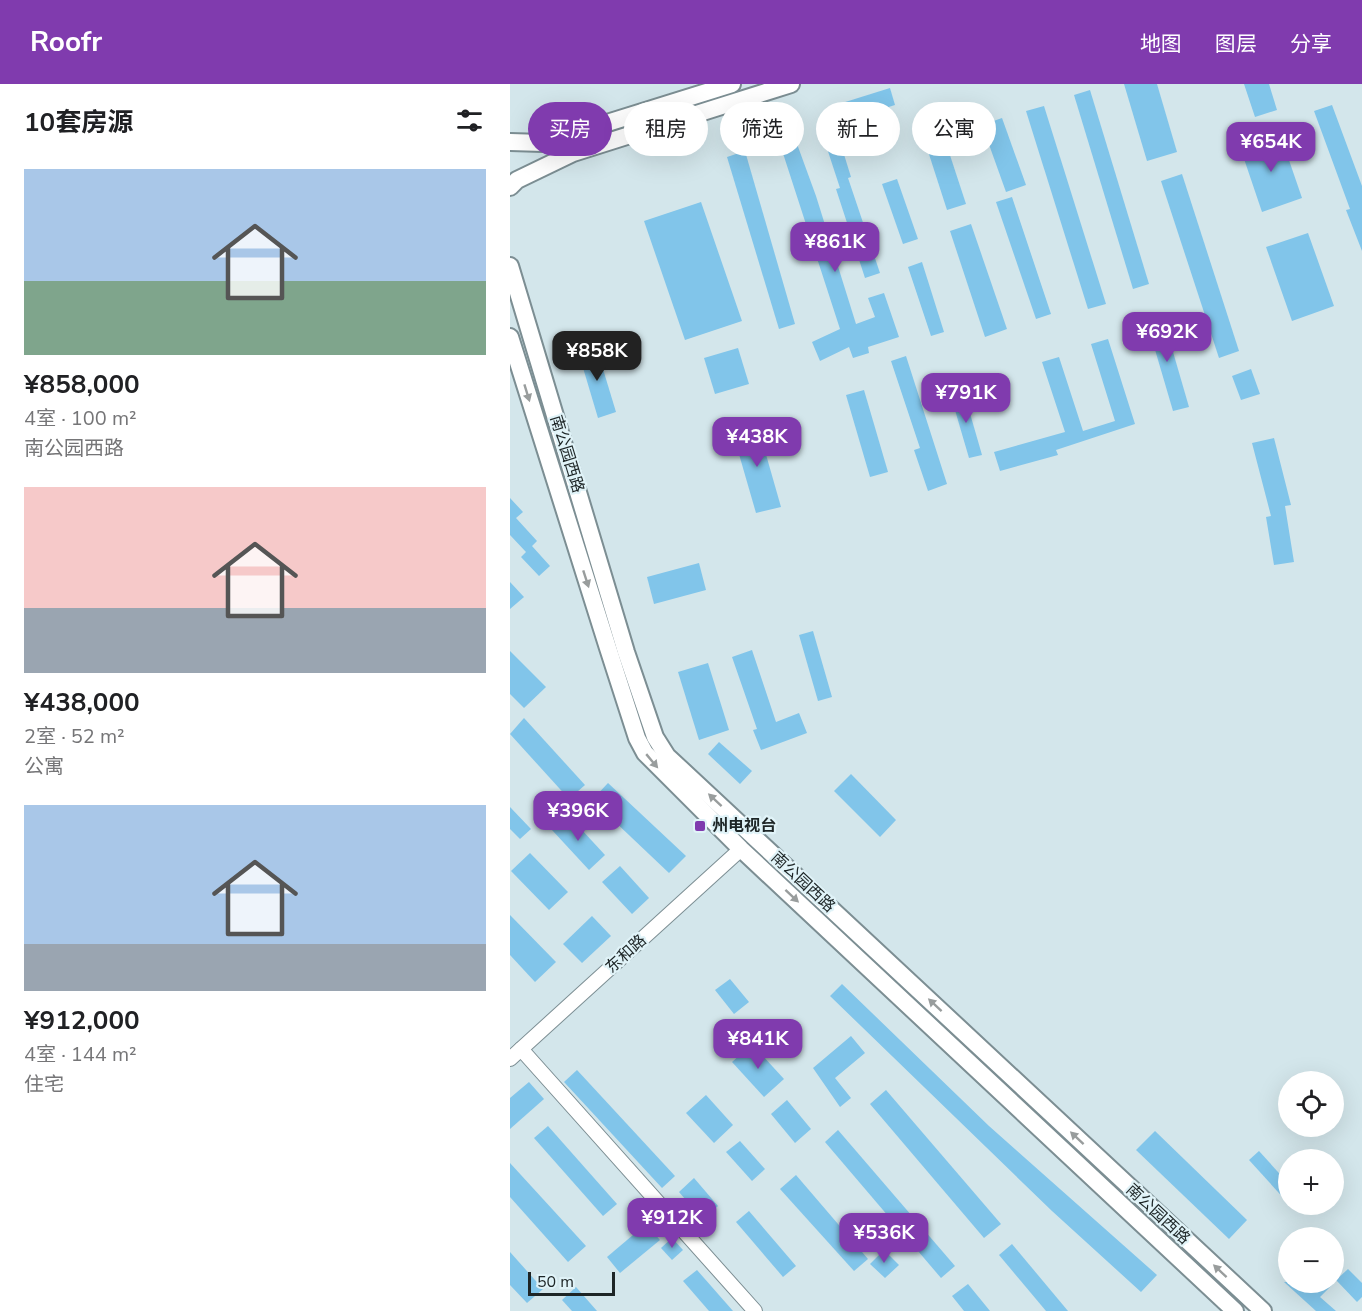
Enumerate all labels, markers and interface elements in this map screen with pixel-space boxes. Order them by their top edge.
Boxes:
text: Roofr [30,23,102,61]
text: 地图 [1140,30,1182,58]
text: 图层 [1215,30,1257,58]
text: 分享 [1290,30,1332,58]
chip: 买房 [528,102,612,156]
chip: 租房 [624,102,708,156]
chip: 筛选 [720,102,804,156]
chip: 新上 [816,102,900,156]
chip: 公寓 [912,102,996,156]
icon: filters [453,104,486,137]
text: 10套房源 [24,105,133,140]
pin: ¥654K [1229,122,1313,173]
text: ¥654K [1240,128,1302,155]
icon: home [201,208,309,316]
pin: ¥861K [793,222,877,273]
text: ¥861K [804,228,866,255]
pin: ¥692K [1125,312,1209,363]
text: ¥692K [1136,318,1198,345]
pin: ¥858K [555,331,639,382]
text: ¥858K [566,337,628,364]
text: ¥858,000 [24,367,140,402]
pin: ¥791K [924,373,1008,424]
text: ¥791K [935,379,997,406]
one-way arrow [523,384,533,402]
text: 4室 · 100 m² [24,405,137,432]
street label: 南公园西路 [545,413,589,495]
pin: ¥438K [715,417,799,468]
text: ¥438K [726,423,788,450]
text: 南公园西路 [24,435,124,462]
icon: home [201,526,309,634]
one-way arrow [582,570,591,588]
text: ¥438,000 [24,685,140,720]
text: 2室 · 52 m² [24,723,125,750]
text: 公寓 [24,753,64,780]
one-way arrow [645,753,658,768]
pin: ¥396K [536,791,620,842]
one-way arrow [708,793,723,807]
text: ¥396K [547,797,609,824]
place label: 州电视台 [712,815,776,837]
marker: 州电视台 [693,819,707,833]
icon: home [201,844,309,952]
street label: 南公园西路 [766,847,840,917]
one-way arrow [785,889,799,903]
street label: 东和路 [601,930,651,978]
one-way arrow [927,998,942,1012]
text: ¥912,000 [24,1003,140,1038]
pin: ¥841K [716,1019,800,1070]
text: ¥841K [727,1025,789,1052]
text: 4室 · 144 m² [24,1041,137,1068]
text: 住宅 [24,1071,64,1098]
map controls [1278,1071,1344,1293]
button: locate [1278,1071,1344,1137]
one-way arrow [1070,1132,1085,1145]
button: + [1278,1149,1344,1215]
street label: 南公园西路 [1121,1179,1195,1249]
pin: ¥912K [630,1198,714,1249]
text: ¥912K [641,1204,703,1231]
pin: ¥536K [842,1213,926,1264]
text: ¥536K [853,1219,915,1246]
button: − [1278,1227,1344,1293]
one-way arrow [1212,1264,1227,1278]
scale bar [528,1269,615,1296]
text: 50 m [537,1271,574,1293]

